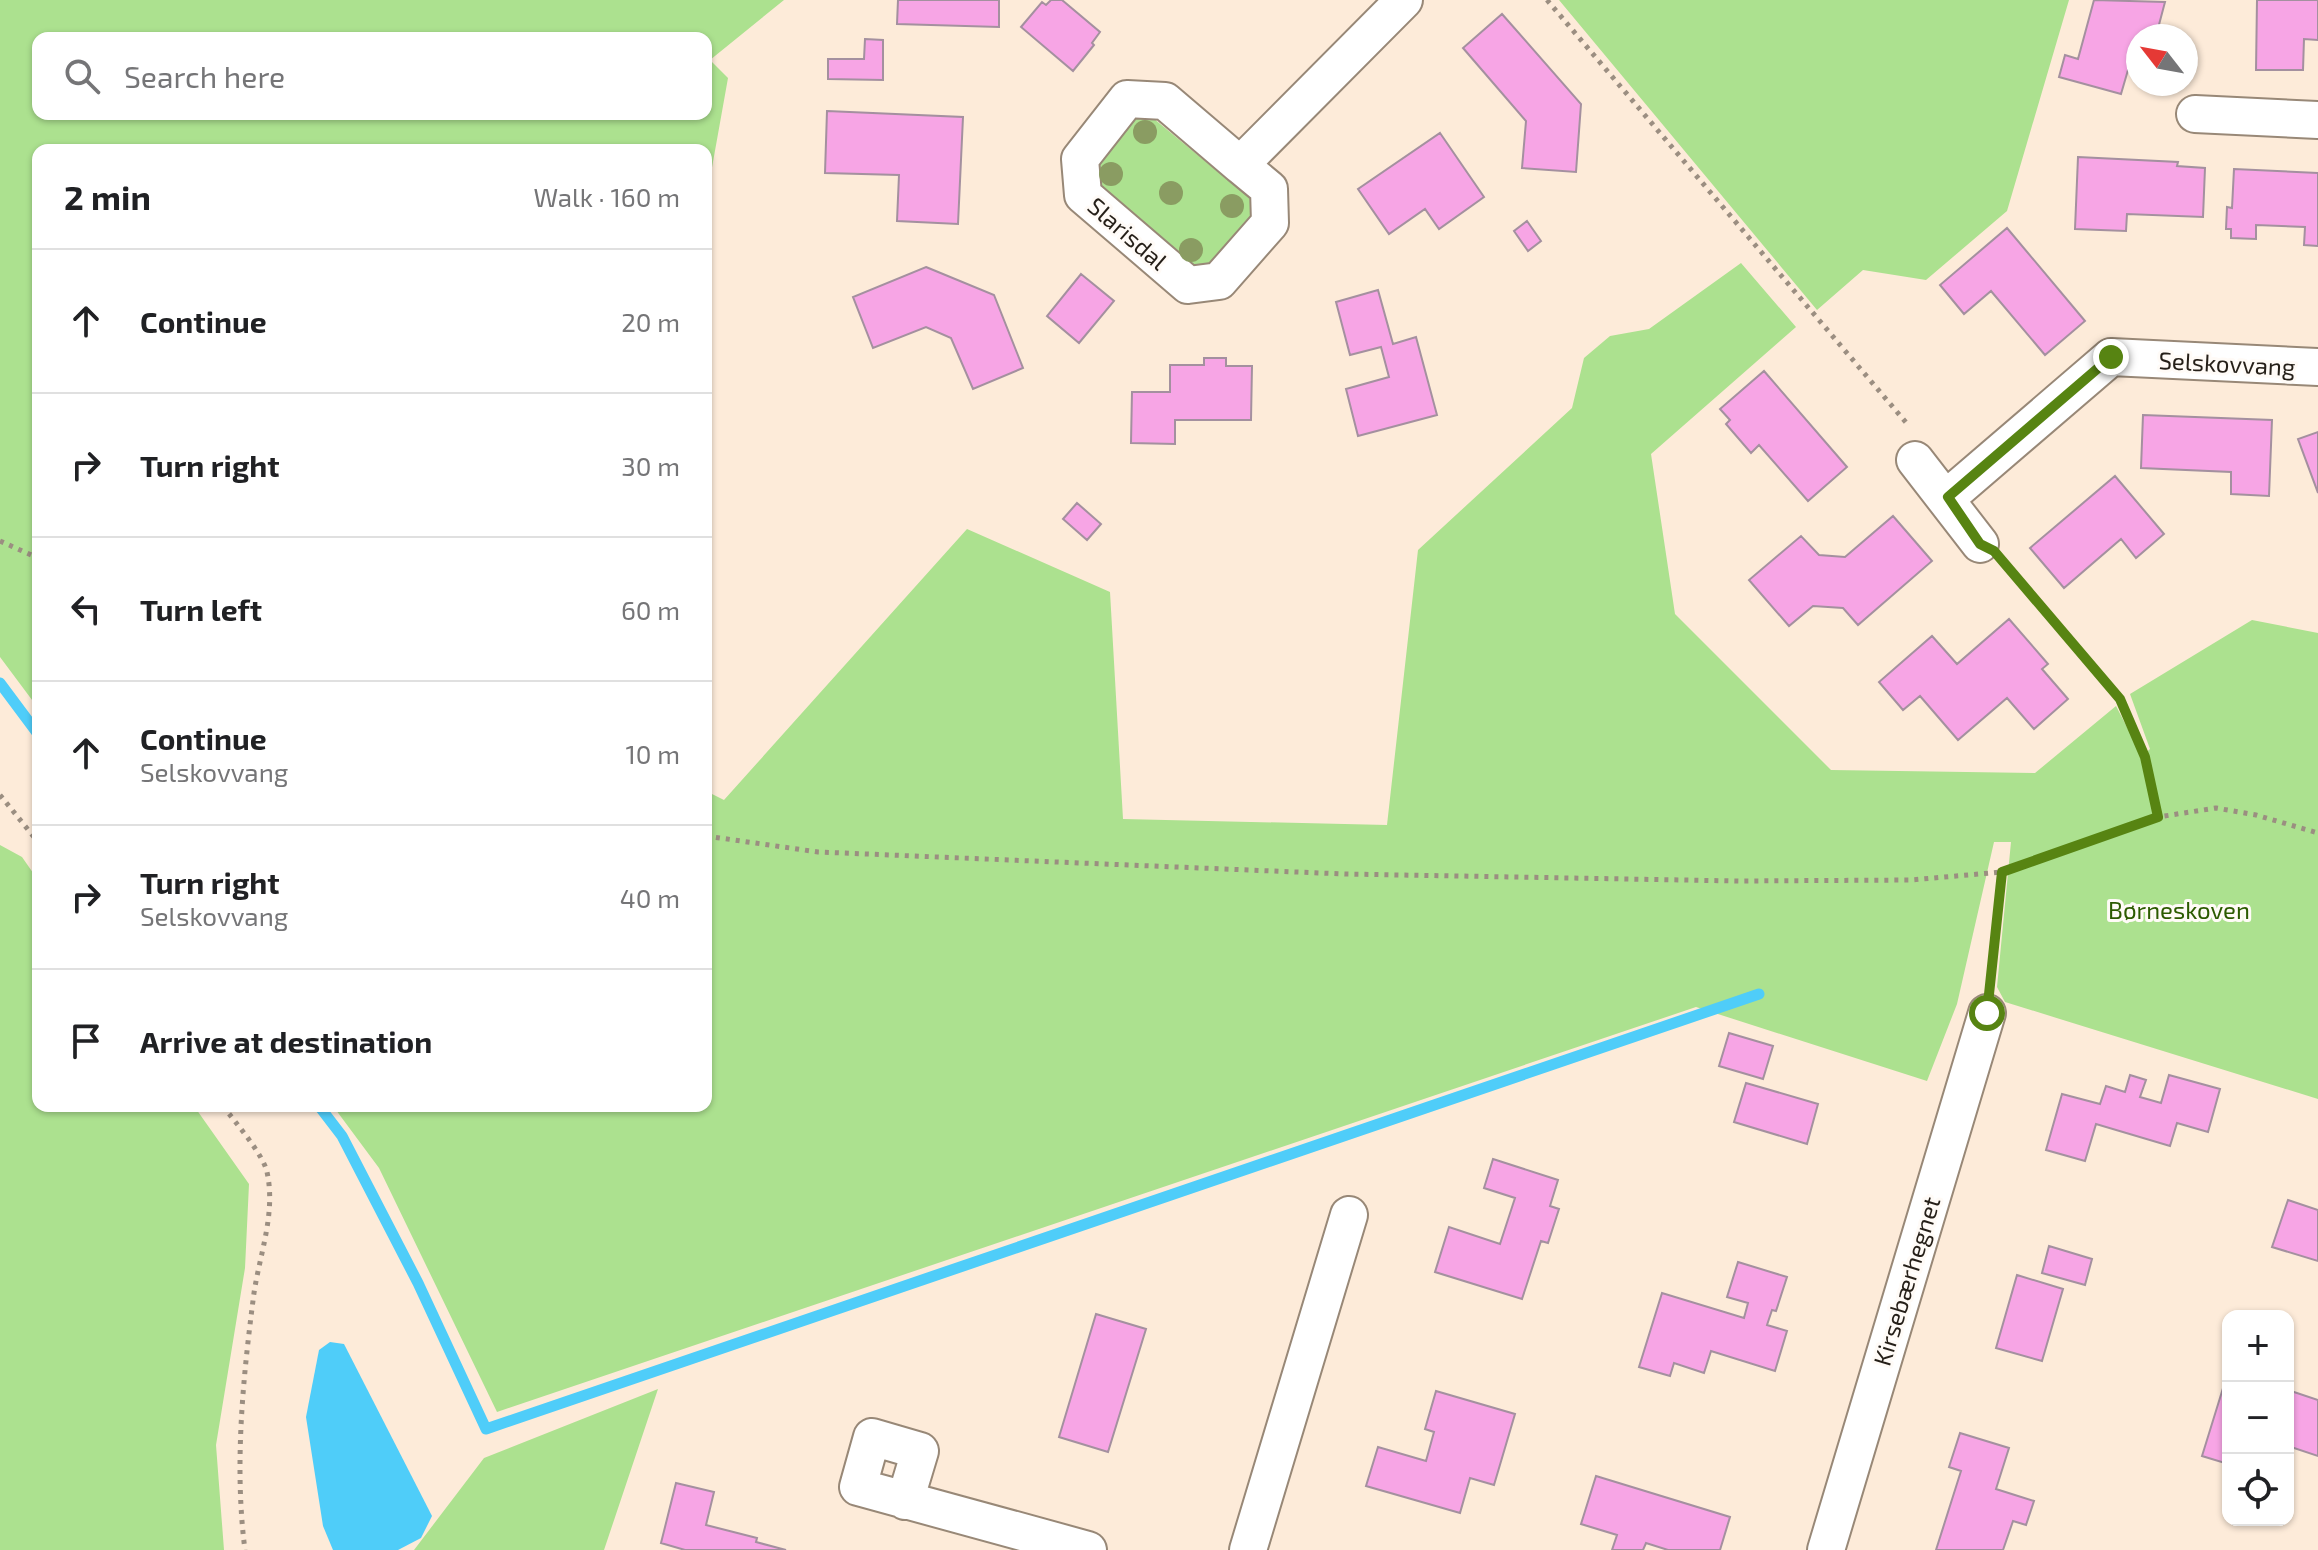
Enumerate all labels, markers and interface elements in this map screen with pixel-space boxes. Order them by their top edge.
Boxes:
north arrow [2126,24,2198,96]
search box [32,32,712,120]
icon: search [60,54,104,98]
text: Search here [124,58,285,94]
text: 2 min [64,176,151,217]
text: Walk · 160 m [533,181,680,212]
street label: Slarisdal [1082,191,1174,275]
icon: ahead [64,299,108,343]
text: Continue [140,303,267,339]
text: 20 m [621,306,680,337]
route end [2093,339,2129,375]
street label: Selskovvang [2158,345,2296,381]
icon: right [64,443,108,487]
text: Turn right [140,447,280,483]
text: 30 m [621,450,680,481]
icon: left [64,587,108,631]
text: Turn left [140,591,262,627]
text: 60 m [621,594,680,625]
text: Continue [140,720,267,756]
icon: ahead [64,731,108,775]
text: 10 m [625,738,680,769]
text: Selskovvang [140,756,288,787]
text: Turn right [140,864,280,900]
icon: right [64,875,108,919]
text: 40 m [620,882,680,913]
park label: Børneskoven [2108,895,2250,924]
text: Selskovvang [140,900,288,931]
route start [1969,995,2005,1031]
icon: arrive [64,1019,108,1063]
text: Arrive at destination [140,1023,432,1059]
street label: Kirsebærhegnet [1867,1193,1945,1369]
map controls [2222,1310,2294,1526]
button: + [2222,1310,2294,1382]
button: − [2222,1382,2294,1454]
button: locate [2222,1454,2294,1526]

